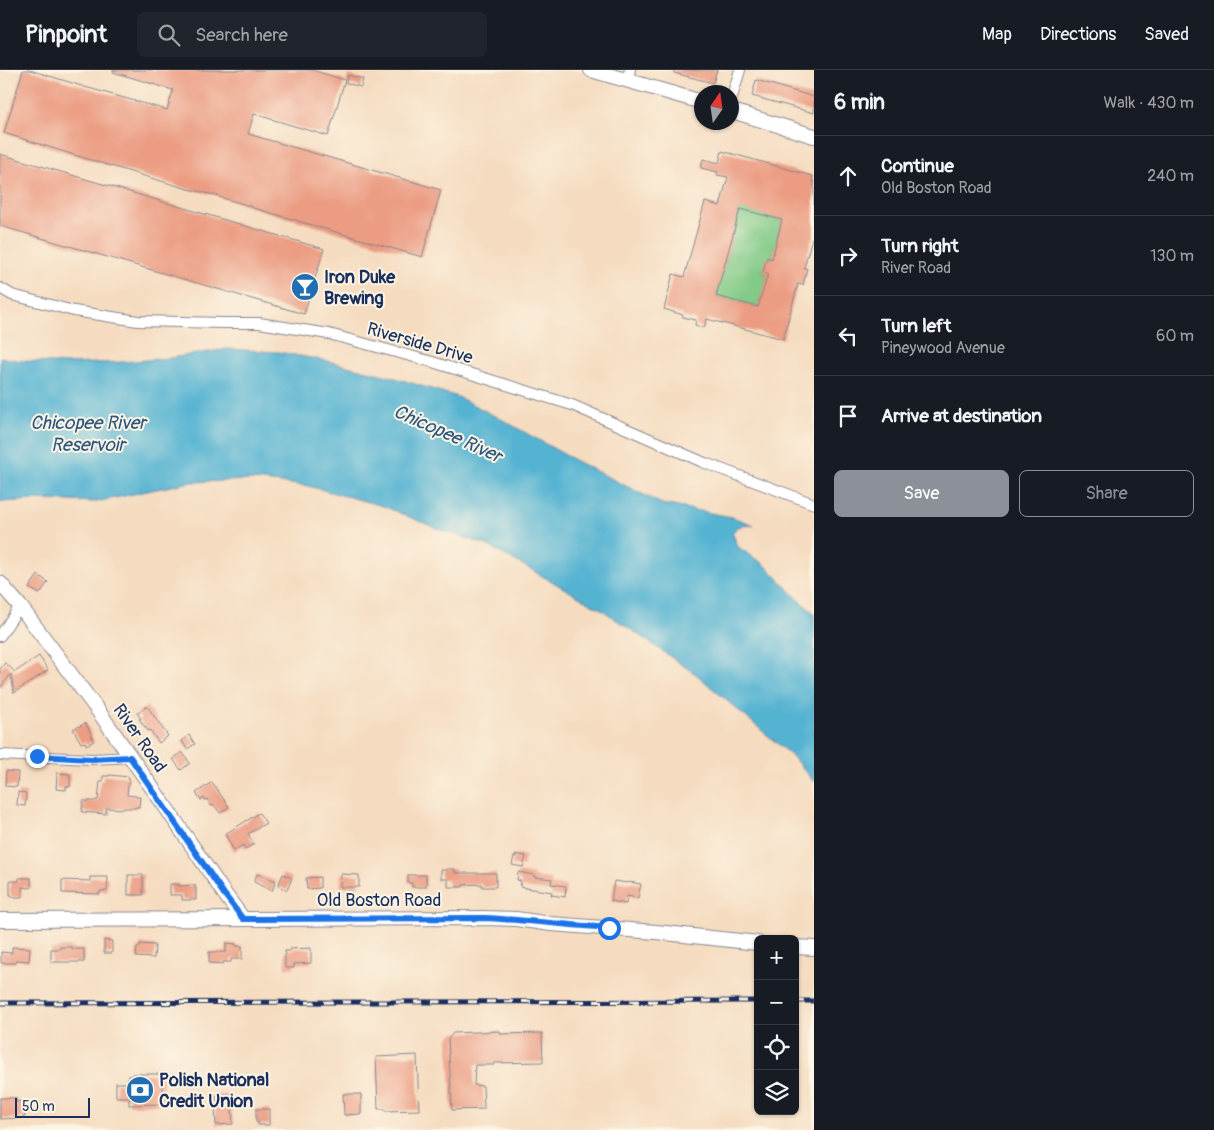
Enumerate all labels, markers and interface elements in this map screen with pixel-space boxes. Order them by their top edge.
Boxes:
search box [137,12,487,57]
text: Pinpoint [25,20,107,49]
icon: search [155,21,183,49]
text: Search here [195,23,288,47]
text: Map [982,23,1012,46]
text: Directions [1040,23,1116,46]
text: Saved [1144,23,1189,46]
north arrow [694,85,739,130]
text: 6 min [834,89,885,116]
text: Walk · 430 m [1103,93,1194,113]
text: Continue [881,154,954,178]
icon: ahead [834,162,862,190]
text: 240 m [1147,166,1194,186]
text: Old Boston Road [881,178,992,198]
text: Turn right [881,234,959,258]
icon: right [834,242,862,270]
text: 130 m [1150,246,1194,266]
text: River Road [881,258,951,278]
place label: Iron Duke Brewing [324,266,396,310]
bar icon: Iron Duke Brewing [290,272,320,302]
text: Turn left [881,314,951,338]
street label: Riverside Drive [364,317,476,370]
icon: left [834,322,862,350]
text: 60 m [1156,326,1194,346]
text: Pineywood Avenue [881,338,1005,358]
water label: Chicopee River [390,399,507,469]
icon: arrive [834,402,862,430]
text: Arrive at destination [881,404,1042,428]
water label: Chicopee River Reservoir [30,411,148,457]
button: Save [834,470,1009,517]
button: Share [1019,470,1194,517]
street label: River Road [108,699,172,777]
route end [26,745,49,768]
street label: Old Boston Road [317,889,441,912]
route start [598,917,621,940]
map controls [754,935,799,1115]
button: + [754,935,799,980]
button: − [754,980,799,1025]
button: locate [754,1025,799,1070]
place label: Polish National Credit Union [159,1069,269,1113]
button: layers [754,1070,799,1115]
bank icon: Polish National Credit Union [125,1075,155,1105]
scale bar [15,1095,90,1118]
text: 50 m [22,1098,55,1115]

